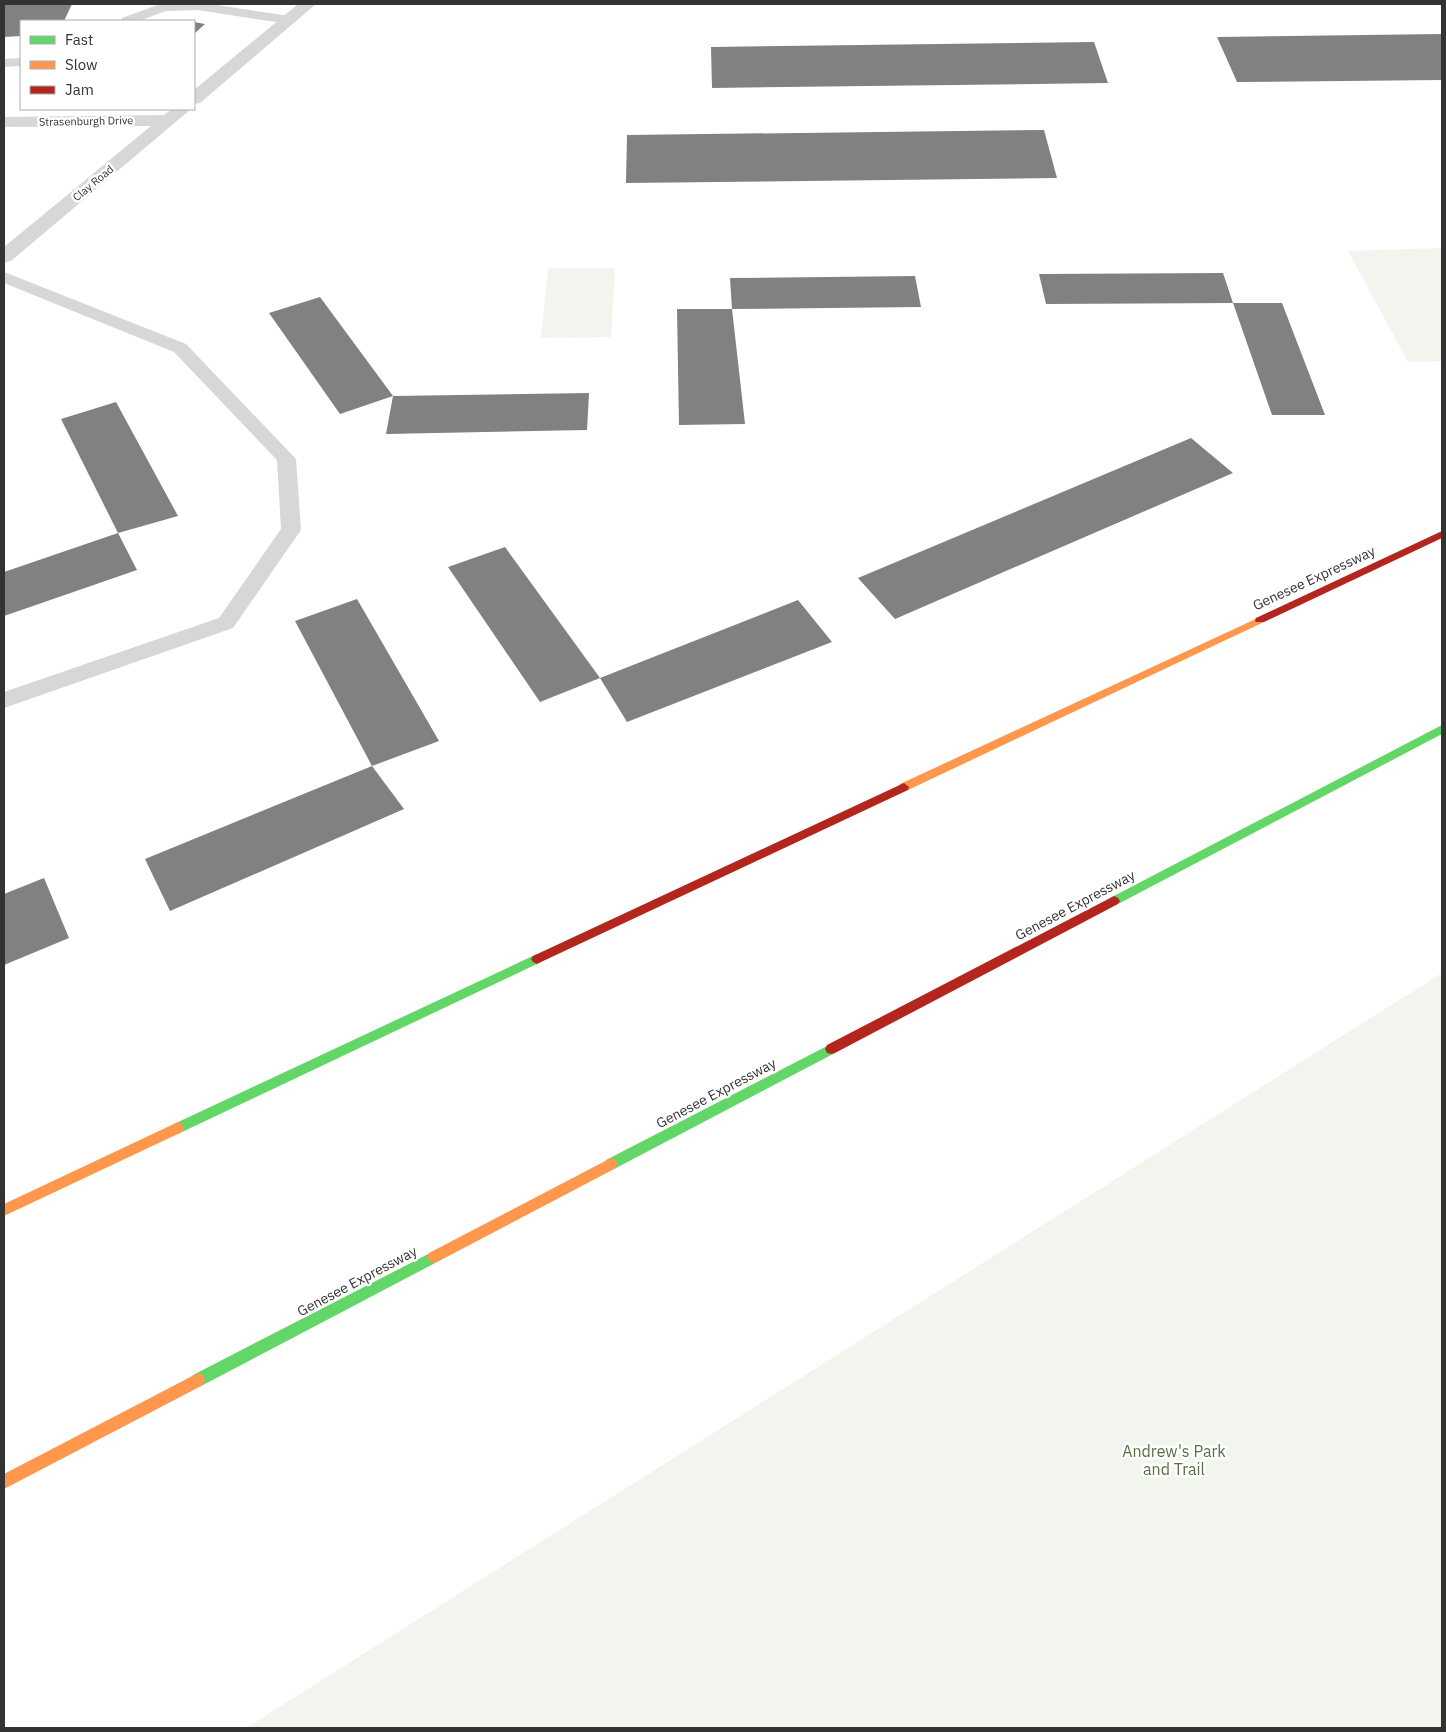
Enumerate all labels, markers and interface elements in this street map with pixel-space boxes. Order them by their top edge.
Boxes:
legend [20,20,195,110]
text: Fast [65,30,93,49]
text: Slow [65,55,98,74]
text: Jam [65,80,94,99]
street label: Strasenburgh Drive [39,113,133,129]
street label: Clay Road [70,162,116,204]
street label: Genesee Expressway [1250,542,1378,614]
street label: Genesee Expressway [1012,866,1138,944]
street label: Genesee Expressway [653,1054,779,1132]
street label: Genesee Expressway [294,1242,420,1320]
park label: Andrew's Park and Trail [1122,1441,1226,1479]

